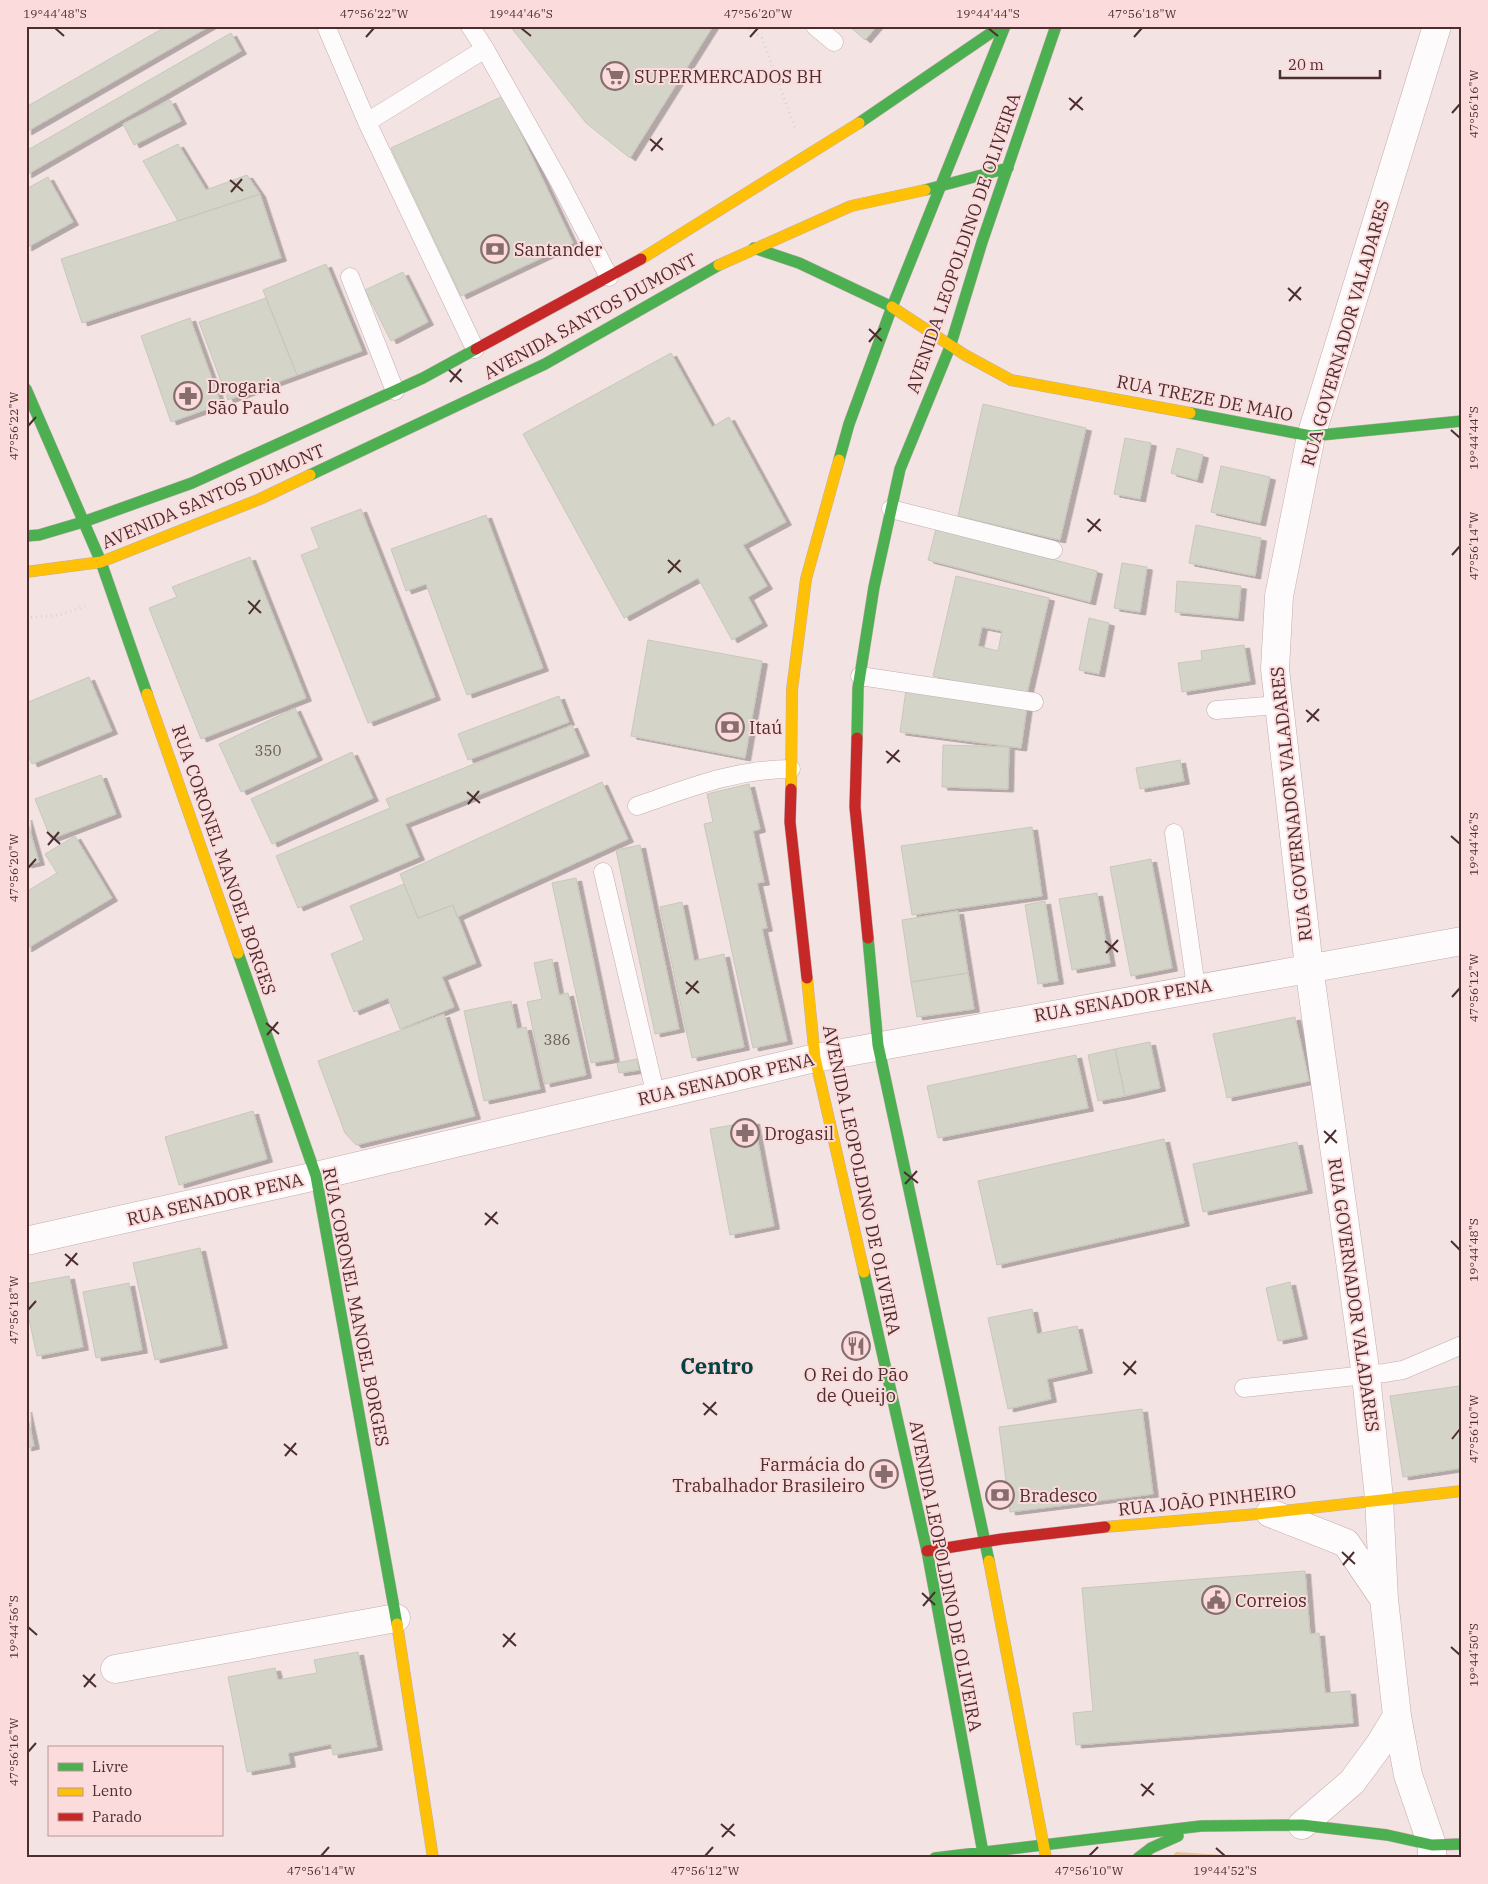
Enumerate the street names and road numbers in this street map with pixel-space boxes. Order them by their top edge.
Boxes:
street label: AVENIDA LEOPOLDINO DE OLIVEIRA [901,89,1026,396]
street label: RUA GOVERNADOR VALADARES [1296,197,1394,469]
street label: AVENIDA SANTOS DUMONT [479,248,701,384]
street label: RUA TREZE DE MAIO [1115,370,1295,426]
street label: AVENIDA SANTOS DUMONT [98,438,328,554]
street label: RUA GOVERNADOR VALADARES [1265,665,1317,943]
street label: RUA CORONEL MANOEL BORGES [167,722,281,998]
street label: RUA SENADOR PENA [1032,973,1215,1027]
street label: AVENIDA LEOPOLDINO DE OLIVEIRA [818,1023,906,1338]
street label: RUA SENADOR PENA [635,1047,817,1111]
street label: RUA GOVERNADOR VALADARES [1323,1157,1385,1433]
street label: RUA CORONEL MANOEL BORGES [318,1165,394,1449]
street label: RUA SENADOR PENA [124,1167,306,1231]
street label: AVENIDA LEOPOLDINO DE OLIVEIRA [905,1418,988,1734]
street label: RUA JOÃO PINHEIRO [1117,1479,1297,1521]

